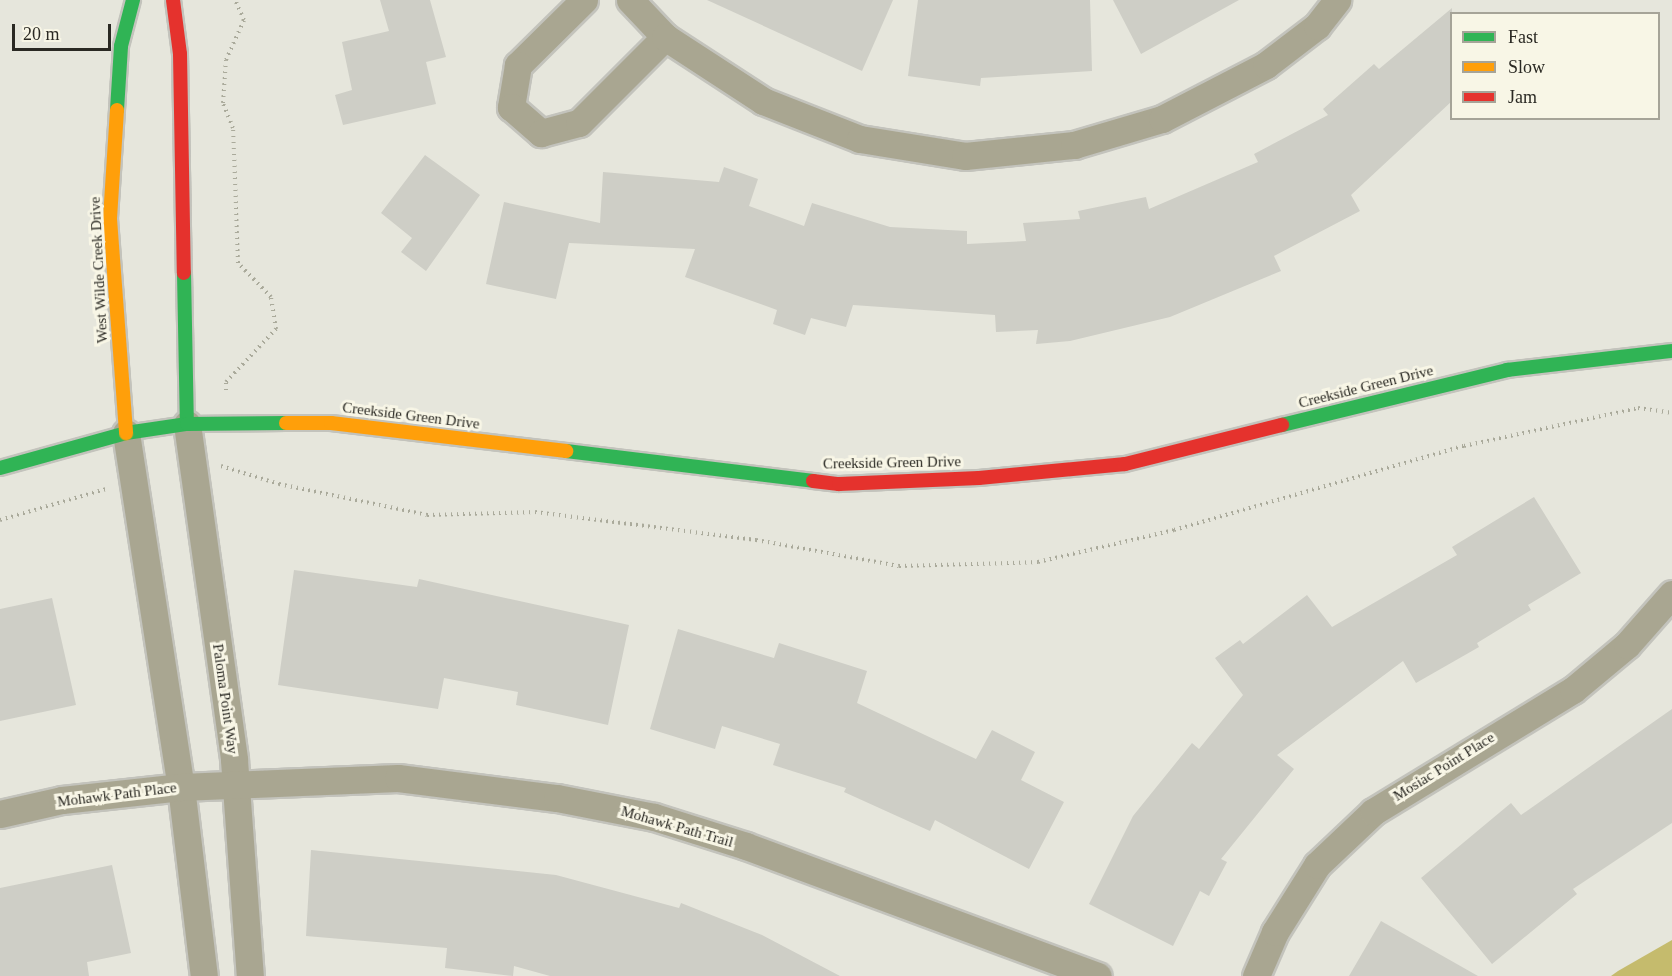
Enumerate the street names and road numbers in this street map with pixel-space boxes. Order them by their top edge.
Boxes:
street label: West Wilde Creek Drive [86,196,112,344]
street label: Creekside Green Drive [1297,362,1435,412]
street label: Creekside Green Drive [341,399,481,433]
street label: Creekside Green Drive [823,453,961,473]
street label: Paloma Point Way [208,643,242,755]
street label: Mosiac Point Place [1390,729,1498,805]
street label: Mohawk Path Place [56,779,178,811]
street label: Mohawk Path Trail [619,802,735,852]

